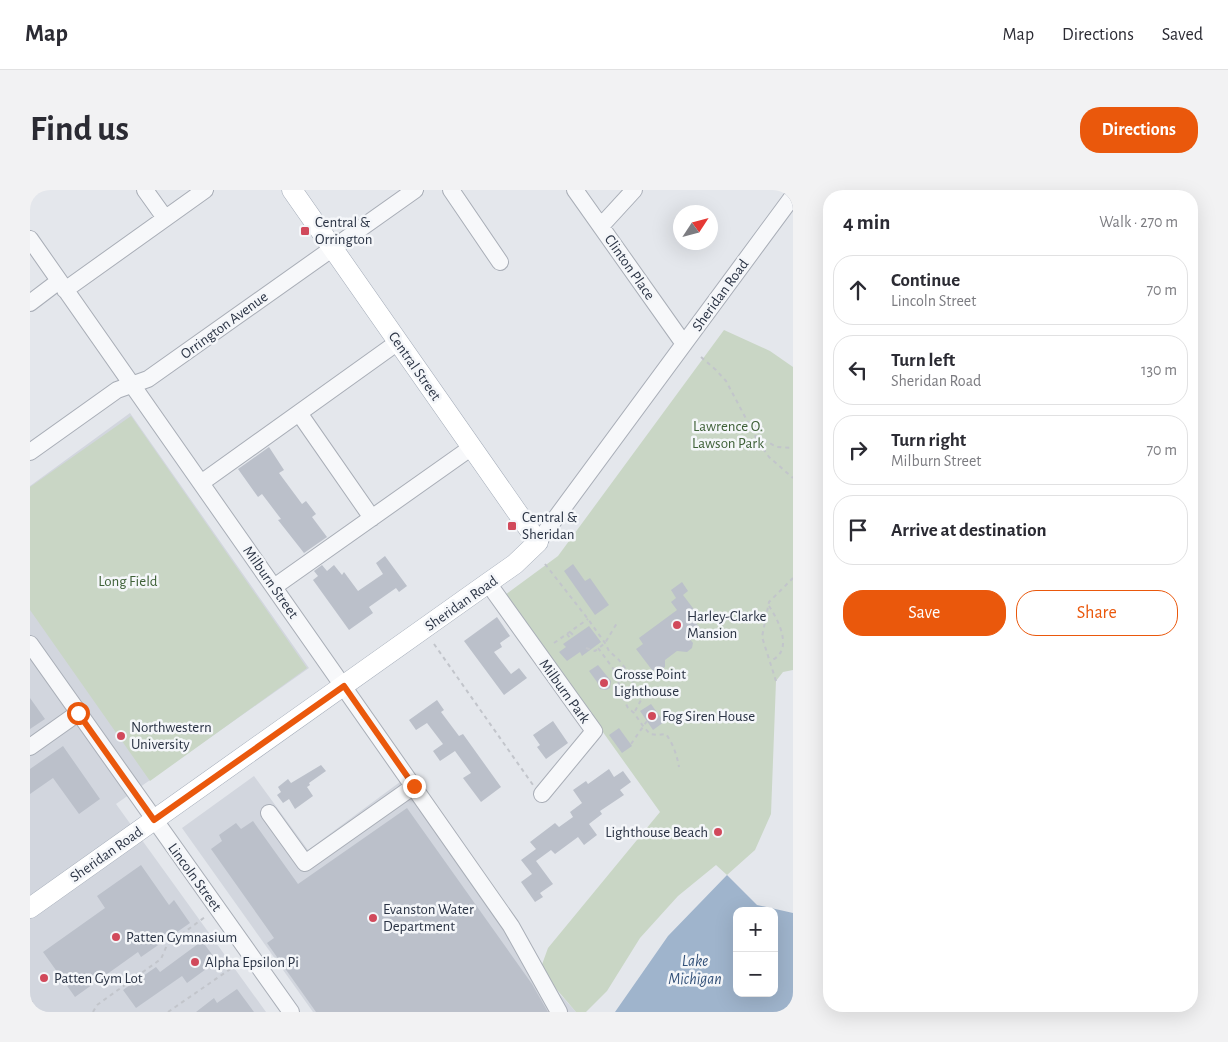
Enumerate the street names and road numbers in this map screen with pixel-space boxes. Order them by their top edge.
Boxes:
street label: Clinton Place [602,232,658,303]
street label: Sheridan Road [689,256,752,334]
street label: Orrington Avenue [178,289,271,362]
street label: Central Street [385,329,444,404]
street label: Milburn Street [240,543,301,621]
street label: Sheridan Road [422,573,500,634]
street label: Milburn Park [536,656,593,726]
street label: Sheridan Road [67,824,145,885]
street label: Lincoln Street [165,841,224,914]

